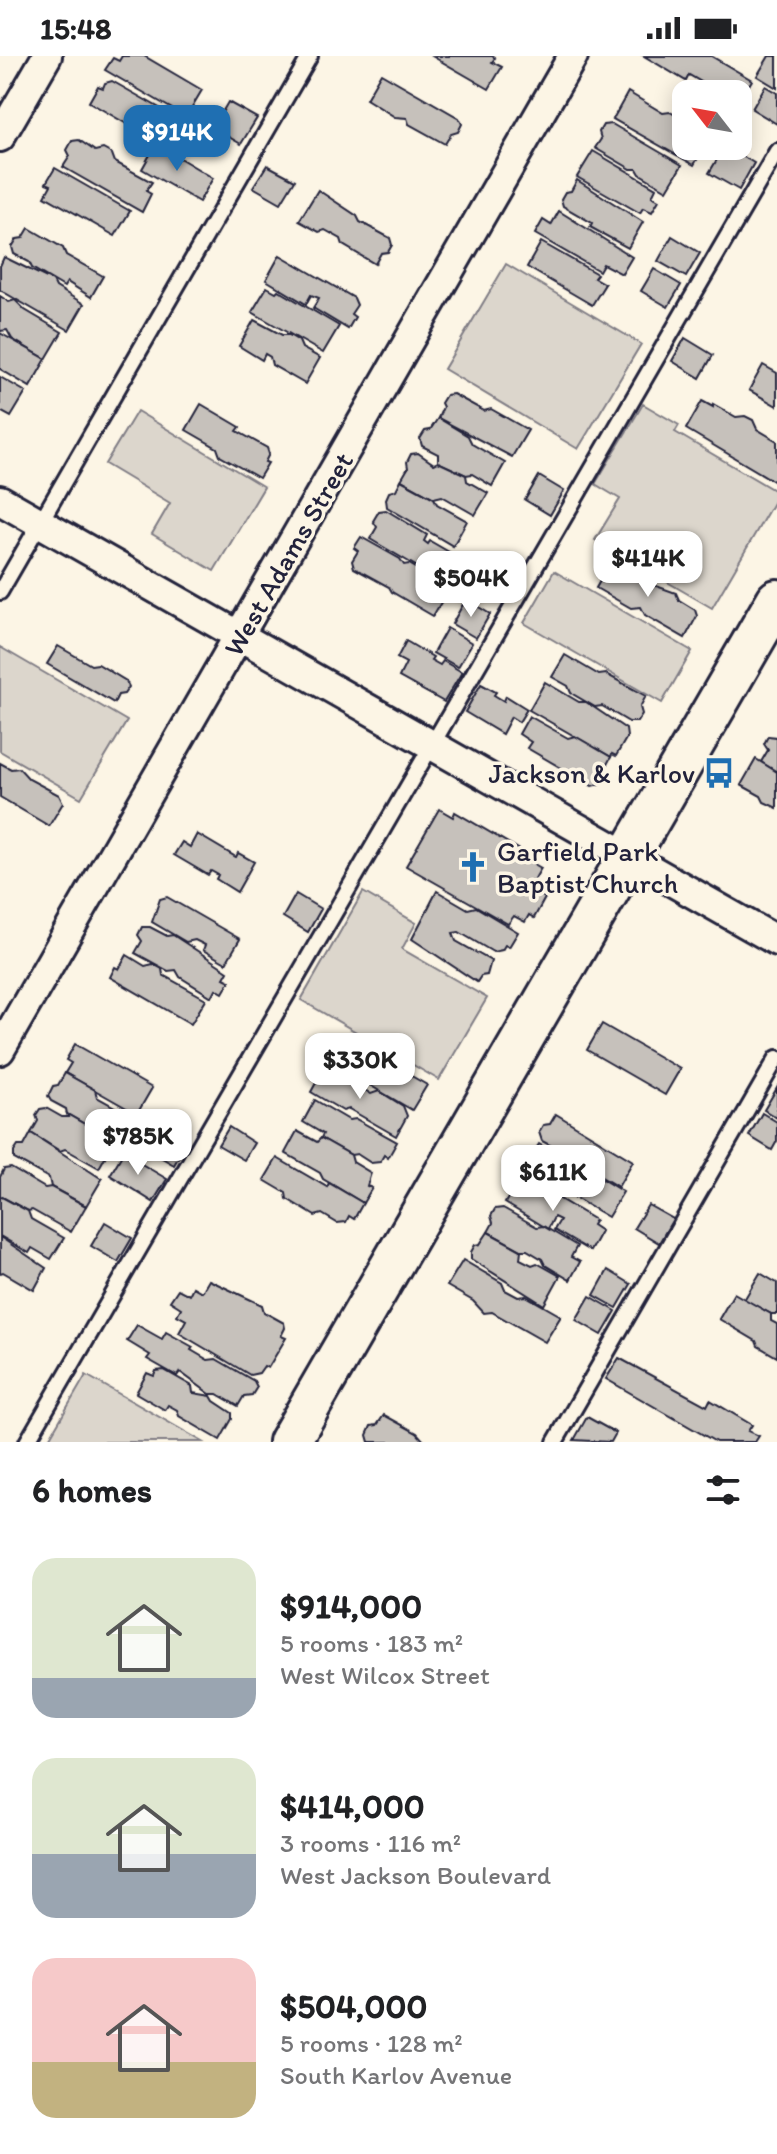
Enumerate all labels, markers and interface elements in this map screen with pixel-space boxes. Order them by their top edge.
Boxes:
text: 15:48 [40,10,112,47]
north arrow [672,80,752,160]
map controls [672,80,752,160]
pin: $914K [121,105,233,173]
text: $914K [141,115,213,147]
street label: West Adams Street [216,446,360,662]
pin: $414K [592,531,704,599]
text: $414K [611,541,685,573]
pin: $504K [415,551,527,619]
text: $504K [433,561,509,593]
place label: Jackson & Karlov [488,756,695,790]
bus stop icon: Jackson & Karlov [702,756,736,790]
place label: Garfield Park Baptist Church [497,834,678,900]
church icon: Garfield Park Baptist Church [456,850,490,884]
pin: $330K [304,1033,416,1101]
text: $330K [323,1043,397,1075]
pin: $785K [82,1109,194,1177]
text: $785K [103,1119,173,1151]
pin: $611K [497,1145,609,1213]
text: $611K [519,1155,587,1187]
icon: filters [701,1468,745,1512]
text: 6 homes [32,1470,152,1511]
text: $914,000 [280,1586,422,1627]
icon: home [96,1590,192,1686]
text: 5 rooms · 183 m² [280,1627,463,1659]
text: West Wilcox Street [280,1659,490,1691]
text: $414,000 [280,1786,425,1827]
icon: home [96,1790,192,1886]
text: 3 rooms · 116 m² [280,1827,461,1859]
text: West Jackson Boulevard [280,1859,551,1891]
text: $504,000 [280,1986,427,2027]
icon: home [96,1990,192,2086]
text: 5 rooms · 128 m² [280,2027,463,2059]
text: South Karlov Avenue [280,2059,512,2091]

